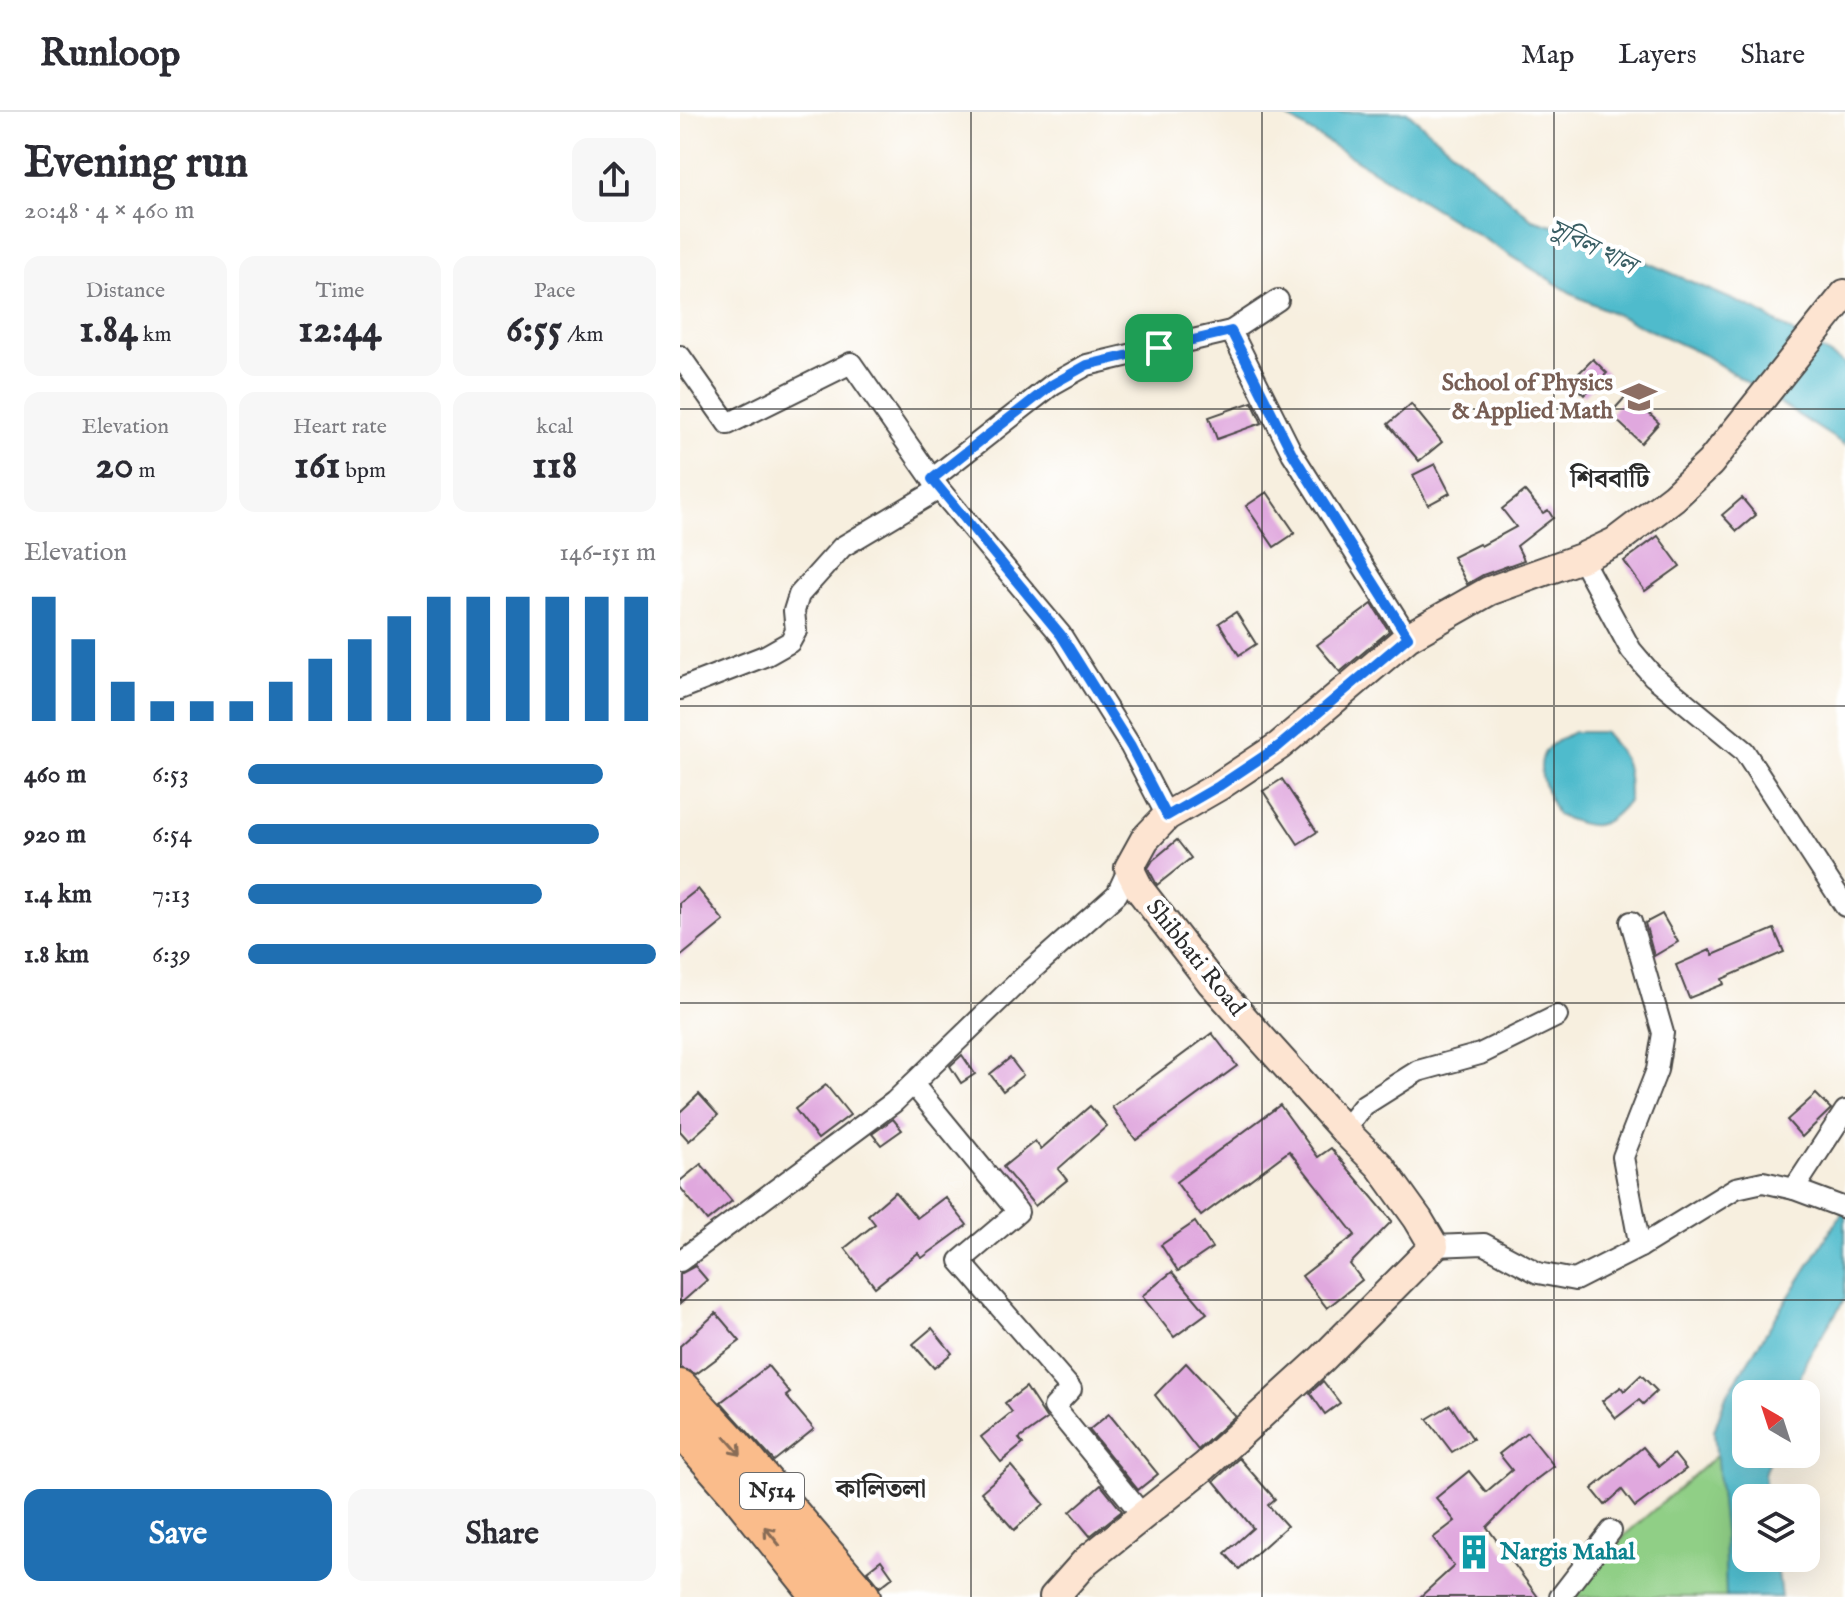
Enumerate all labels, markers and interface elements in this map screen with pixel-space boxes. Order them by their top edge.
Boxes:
text: Runloop [40,31,180,79]
text: Map [1521,38,1574,73]
text: Layers [1618,38,1697,73]
text: Share [1741,38,1805,73]
text: Evening run [24,136,248,192]
button: share [572,138,656,222]
text: 20:48 · 4 × 460 m [24,194,195,227]
water label: সুবিল খাল [1543,212,1646,285]
text: Distance [86,277,165,305]
text: Time [316,277,364,305]
text: Pace [534,277,575,305]
text: 1.84 [79,305,138,356]
text: 12:44 [298,305,382,356]
text: 6:55 [506,305,562,356]
pin [1125,314,1193,382]
text: km [138,321,172,349]
text: /km [562,321,603,349]
icon: arrive [1137,326,1181,370]
place label: School of Physics & Applied Math [1442,368,1614,427]
school or university icon: School of Physics & Applied Math [1620,378,1658,416]
text: Elevation [82,413,169,441]
text: Heart rate [293,413,387,441]
text: kcal [536,413,573,441]
text: 20 [95,441,134,492]
text: 161 [294,441,341,492]
text: 118 [532,441,577,492]
text: m [134,457,155,485]
text: bpm [341,457,386,485]
district label: শিববাটি [1569,463,1651,496]
text: Elevation [24,536,127,569]
text: 146–151 m [559,536,656,569]
text: 460 m [24,758,86,791]
text: 6:53 [152,758,189,791]
text: 920 m [24,818,86,851]
text: 6:54 [152,818,192,851]
text: 1.4 km [24,878,92,911]
text: 7:13 [152,878,190,911]
street label: Shibbati Road [1138,893,1252,1023]
text: 1.8 km [24,938,89,971]
text: 6:39 [152,938,191,971]
north arrow [1732,1380,1820,1468]
map controls [1732,1380,1820,1572]
one-way arrow [724,1435,742,1455]
road number: N514 [740,1473,804,1509]
district label: কালিতলা [835,1473,926,1506]
button: layers [1732,1484,1820,1572]
button: Save [24,1489,332,1581]
button: Share [348,1489,656,1581]
one-way arrow [763,1526,781,1547]
building icon: Nargis Mahal [1455,1533,1493,1571]
place label: Nargis Mahal [1499,1537,1635,1568]

